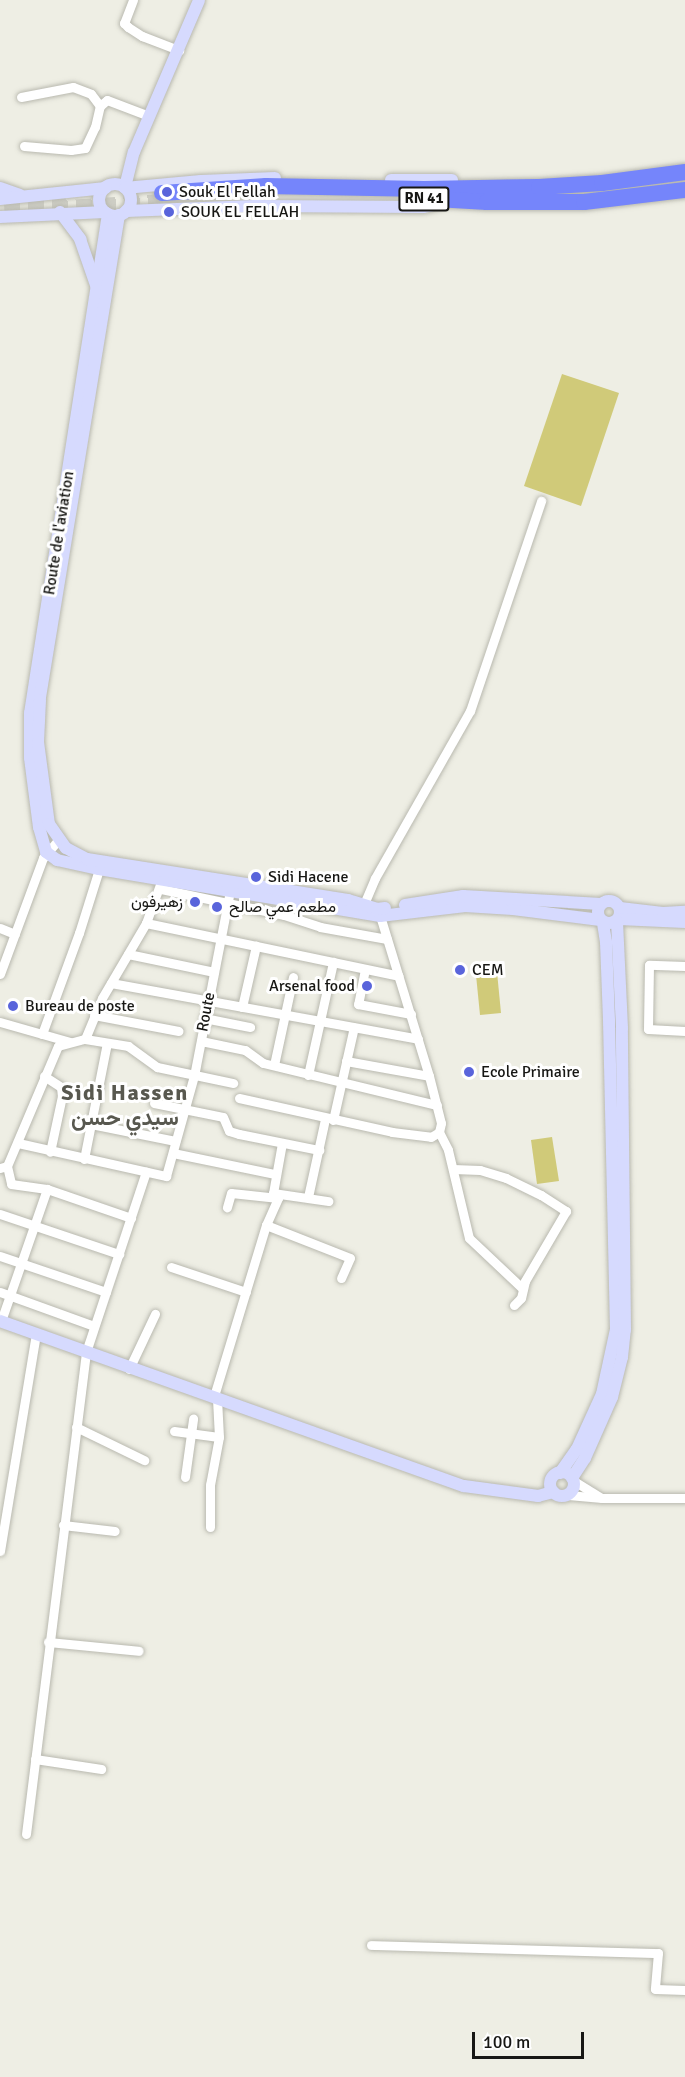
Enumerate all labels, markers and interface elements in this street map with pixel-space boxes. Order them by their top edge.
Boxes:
place label: Souk El Fellah [179,182,276,202]
marker: Souk El Fellah [160,185,174,199]
road number: RN 41 [397,187,451,211]
place label: SOUK EL FELLAH [181,202,299,222]
marker: SOUK EL FELLAH [162,205,176,219]
street label: Route de l'aviation [40,470,78,596]
place label: Sidi Hacene [268,867,349,887]
marker: Sidi Hacene [249,870,263,884]
place label: زهيرفون [131,892,183,912]
marker: زهيرفون [188,895,202,909]
place label: مطعم عمي صالح [229,897,336,917]
marker: مطعم عمي صالح [210,900,224,914]
place label: CEM [472,960,504,980]
marker: CEM [453,963,467,977]
place label: Arsenal food [269,976,355,996]
marker: Arsenal food [360,979,374,993]
street label: Route [193,991,219,1033]
place label: Bureau de poste [25,996,135,1016]
marker: Bureau de poste [6,999,20,1013]
place label: Ecole Primaire [481,1062,580,1082]
marker: Ecole Primaire [462,1065,476,1079]
district label: Sidi Hassen سيدي حسن [61,1079,189,1130]
scale bar [475,2020,588,2058]
text: 100 m [483,2031,530,2053]

